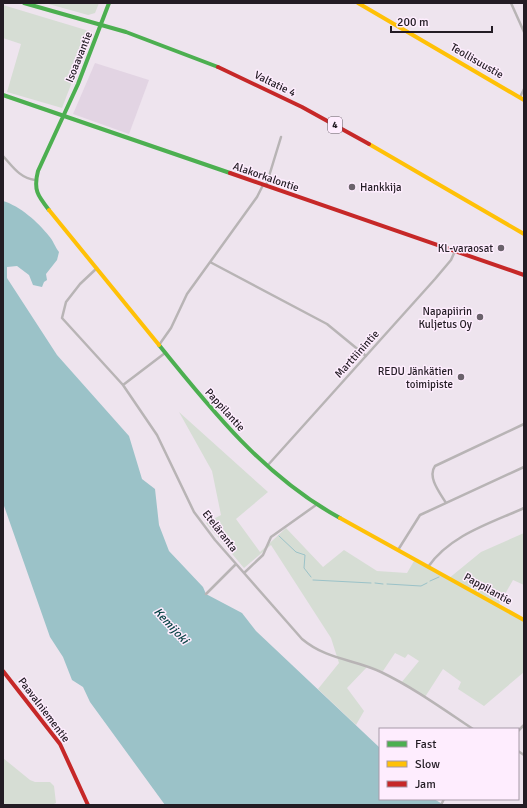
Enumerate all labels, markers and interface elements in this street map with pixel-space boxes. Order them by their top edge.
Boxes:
scale bar [391,8,492,34]
text: 200 m [397,15,429,30]
street label: Isoaavantie [63,30,95,84]
street label: Teollisuustie [448,41,506,81]
street label: Valtatie 4 [252,68,298,100]
road number: 4 [328,117,342,133]
street label: Alakorkalontie [231,160,301,194]
place label: Hankkija [360,181,402,194]
marker: Hankkija [347,182,357,192]
place label: KL-varaosat [438,242,493,255]
marker: KL-varaosat [496,243,506,253]
place label: Napapiirin Kuljetus Oy [418,305,473,331]
marker: Napapiirin Kuljetus Oy [475,312,485,322]
street label: Marttiinintie [332,327,382,381]
place label: REDU Jänkätien toimipiste [378,365,453,391]
marker: REDU Jänkätien toimipiste [456,372,466,382]
street label: Pappilantie [202,386,248,434]
street label: Eteläranta [200,508,241,555]
street label: Pappilantie [461,570,515,608]
water label: Kemijoki [150,605,193,649]
street label: Paavalniementie [15,675,73,745]
legend [379,728,519,800]
text: Fast [415,737,436,752]
text: Slow [415,757,440,772]
text: Jam [415,777,436,792]

